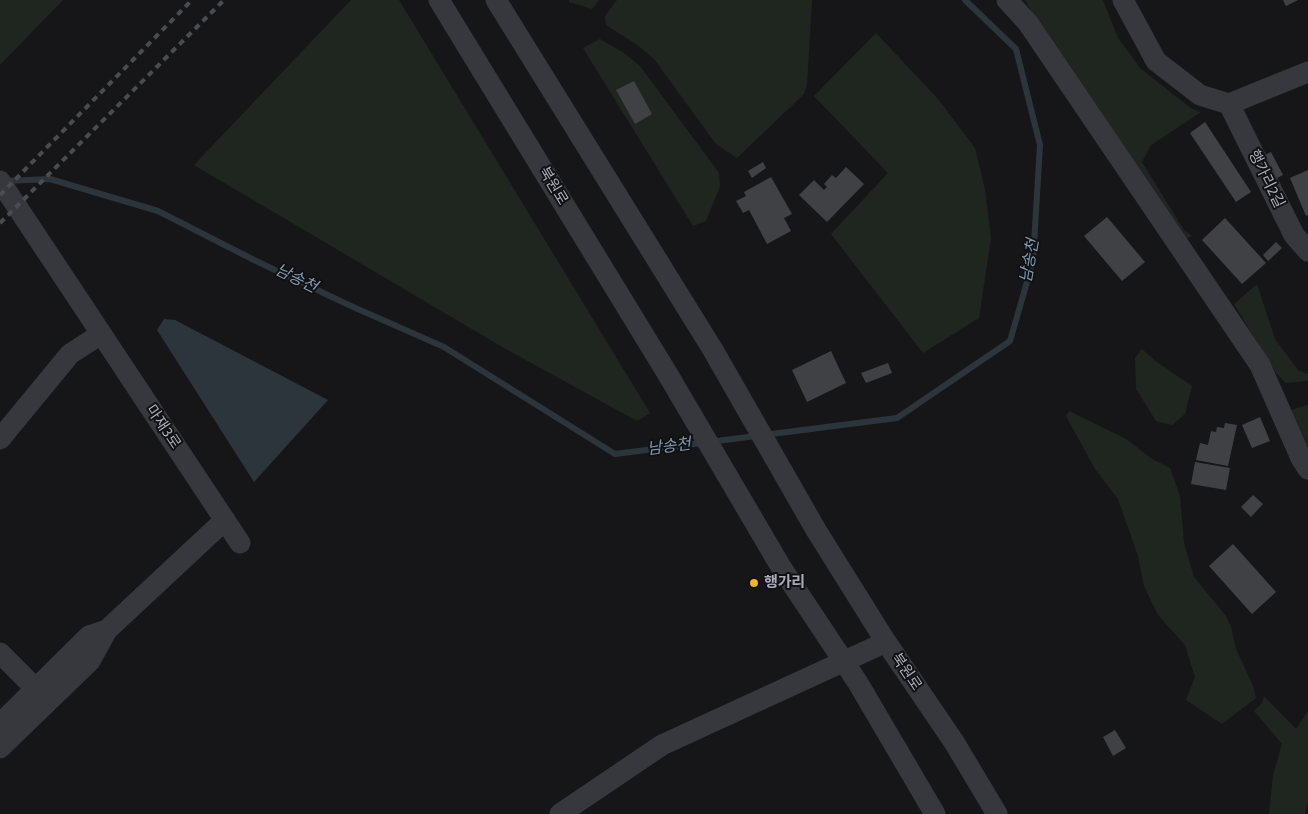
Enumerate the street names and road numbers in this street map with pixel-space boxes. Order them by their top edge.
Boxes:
street label: 행가리2길 [1244,147,1288,211]
street label: 북원로 [535,164,571,208]
street label: 마재3로 [142,402,184,452]
street label: 북원로 [887,650,925,694]

